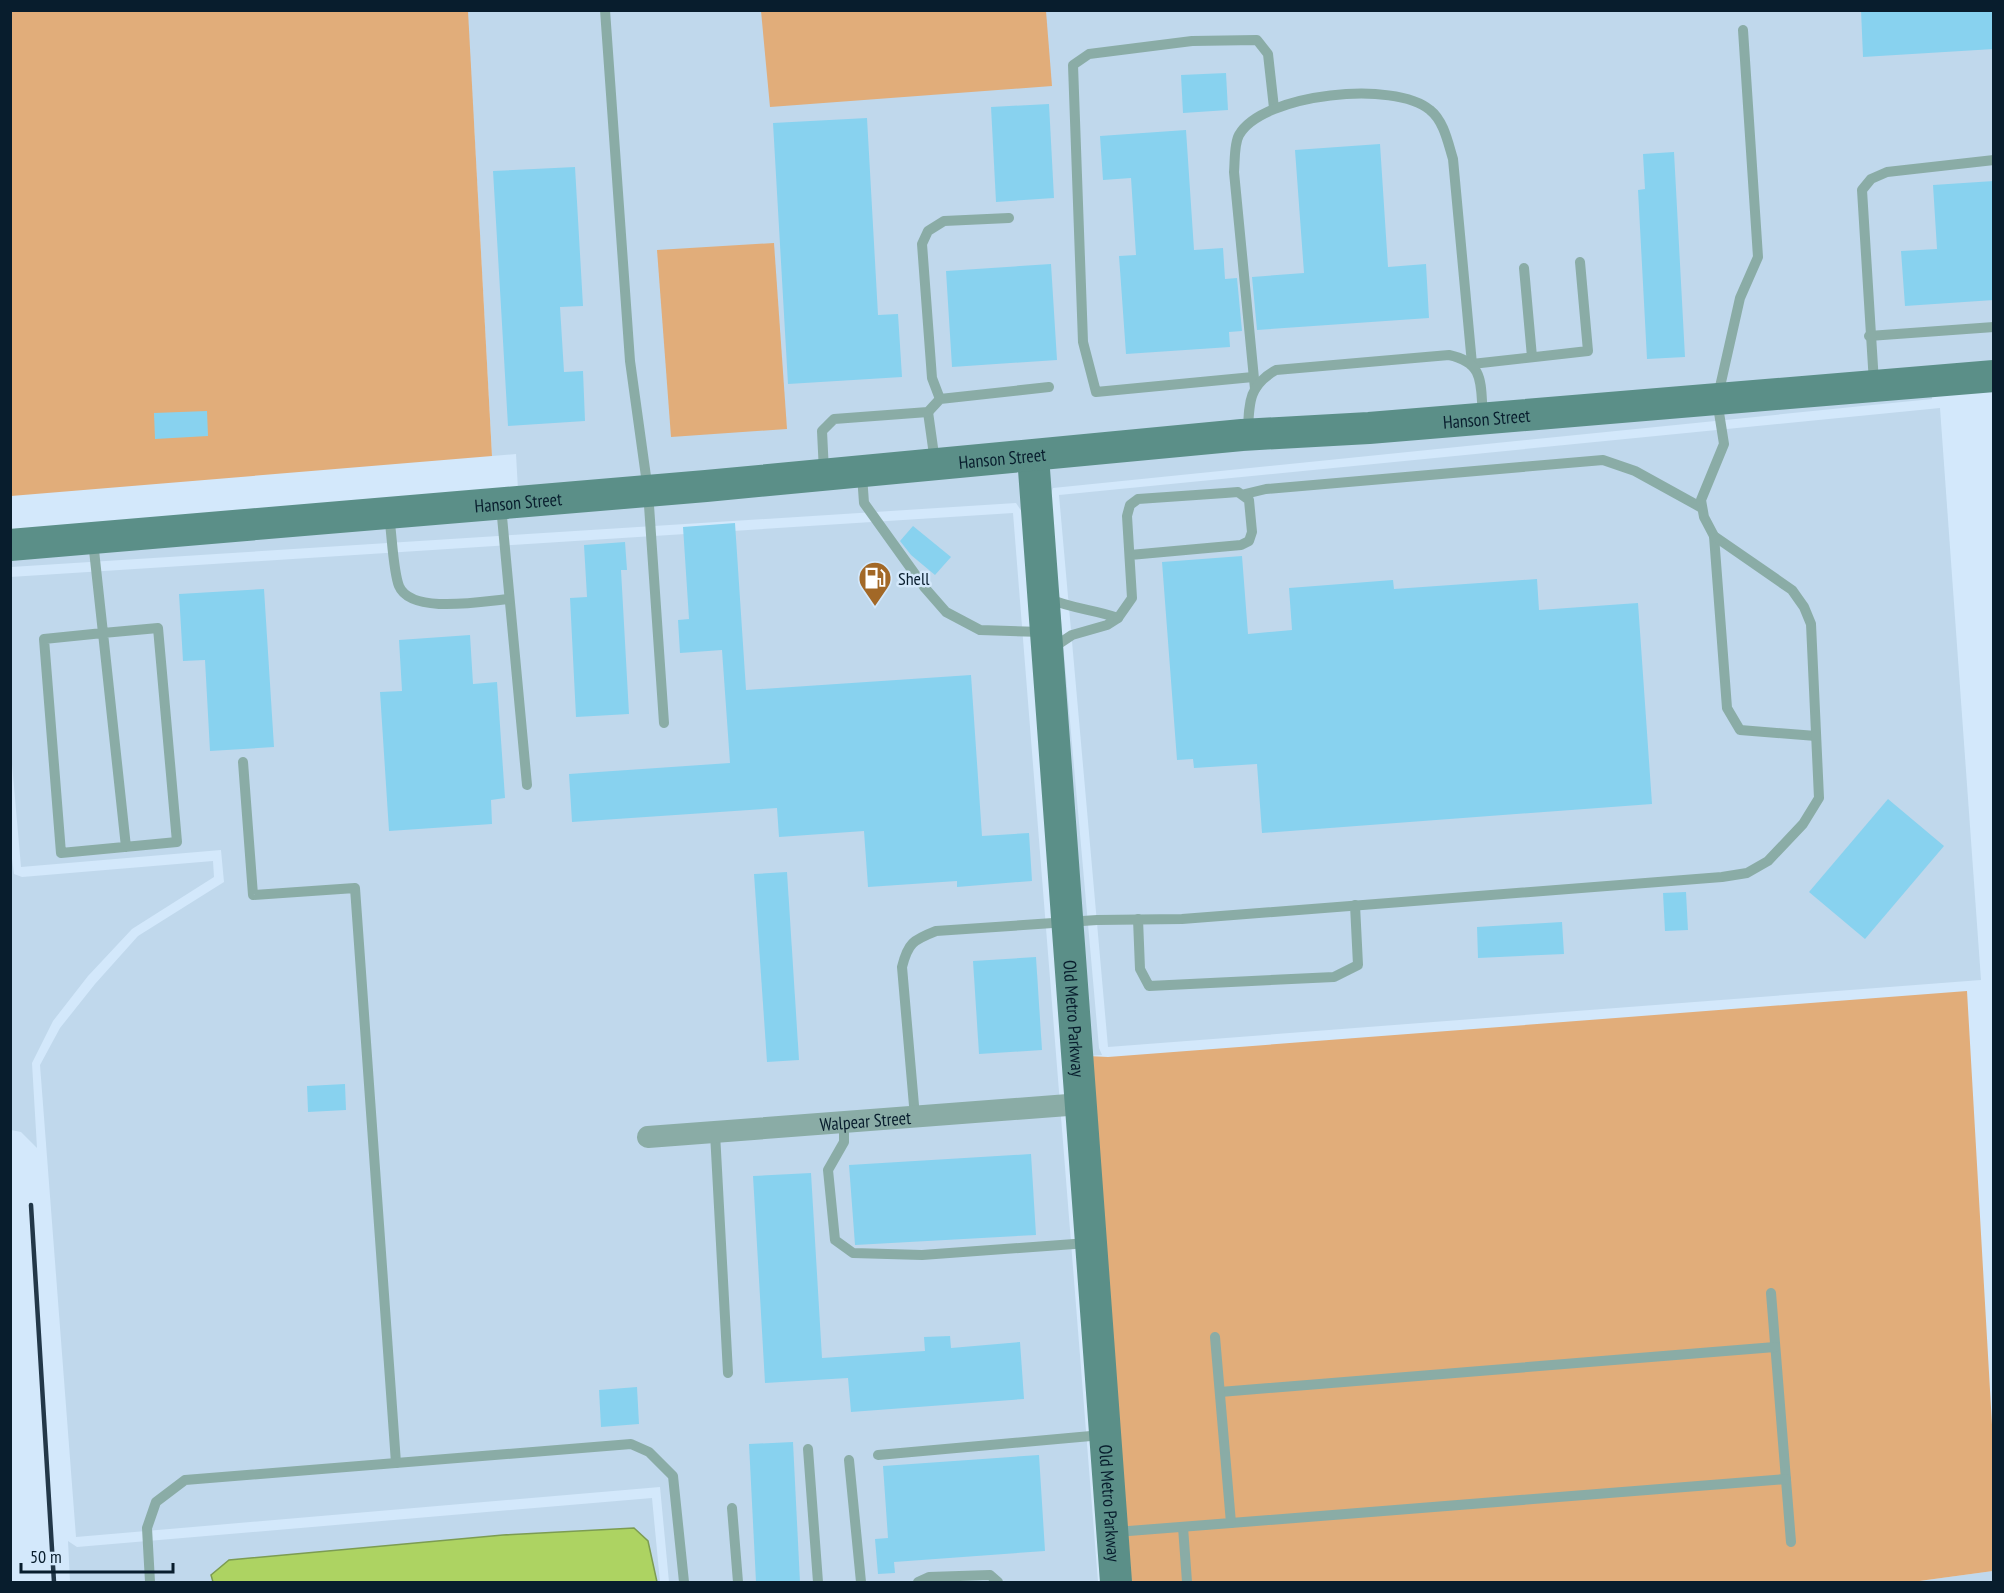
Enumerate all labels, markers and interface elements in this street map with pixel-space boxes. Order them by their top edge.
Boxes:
street label: Hanson Street [1442,403,1531,433]
street label: Hanson Street [957,442,1047,473]
street label: Hanson Street [474,487,563,517]
fuel station icon: Shell [857,560,893,607]
place label: Shell [898,567,930,590]
street label: Old Metro Parkway [1059,959,1090,1078]
street label: Walpear Street [819,1105,912,1135]
street label: Old Metro Parkway [1094,1444,1126,1563]
scale bar [21,1536,172,1574]
text: 50 m [30,1545,62,1568]

